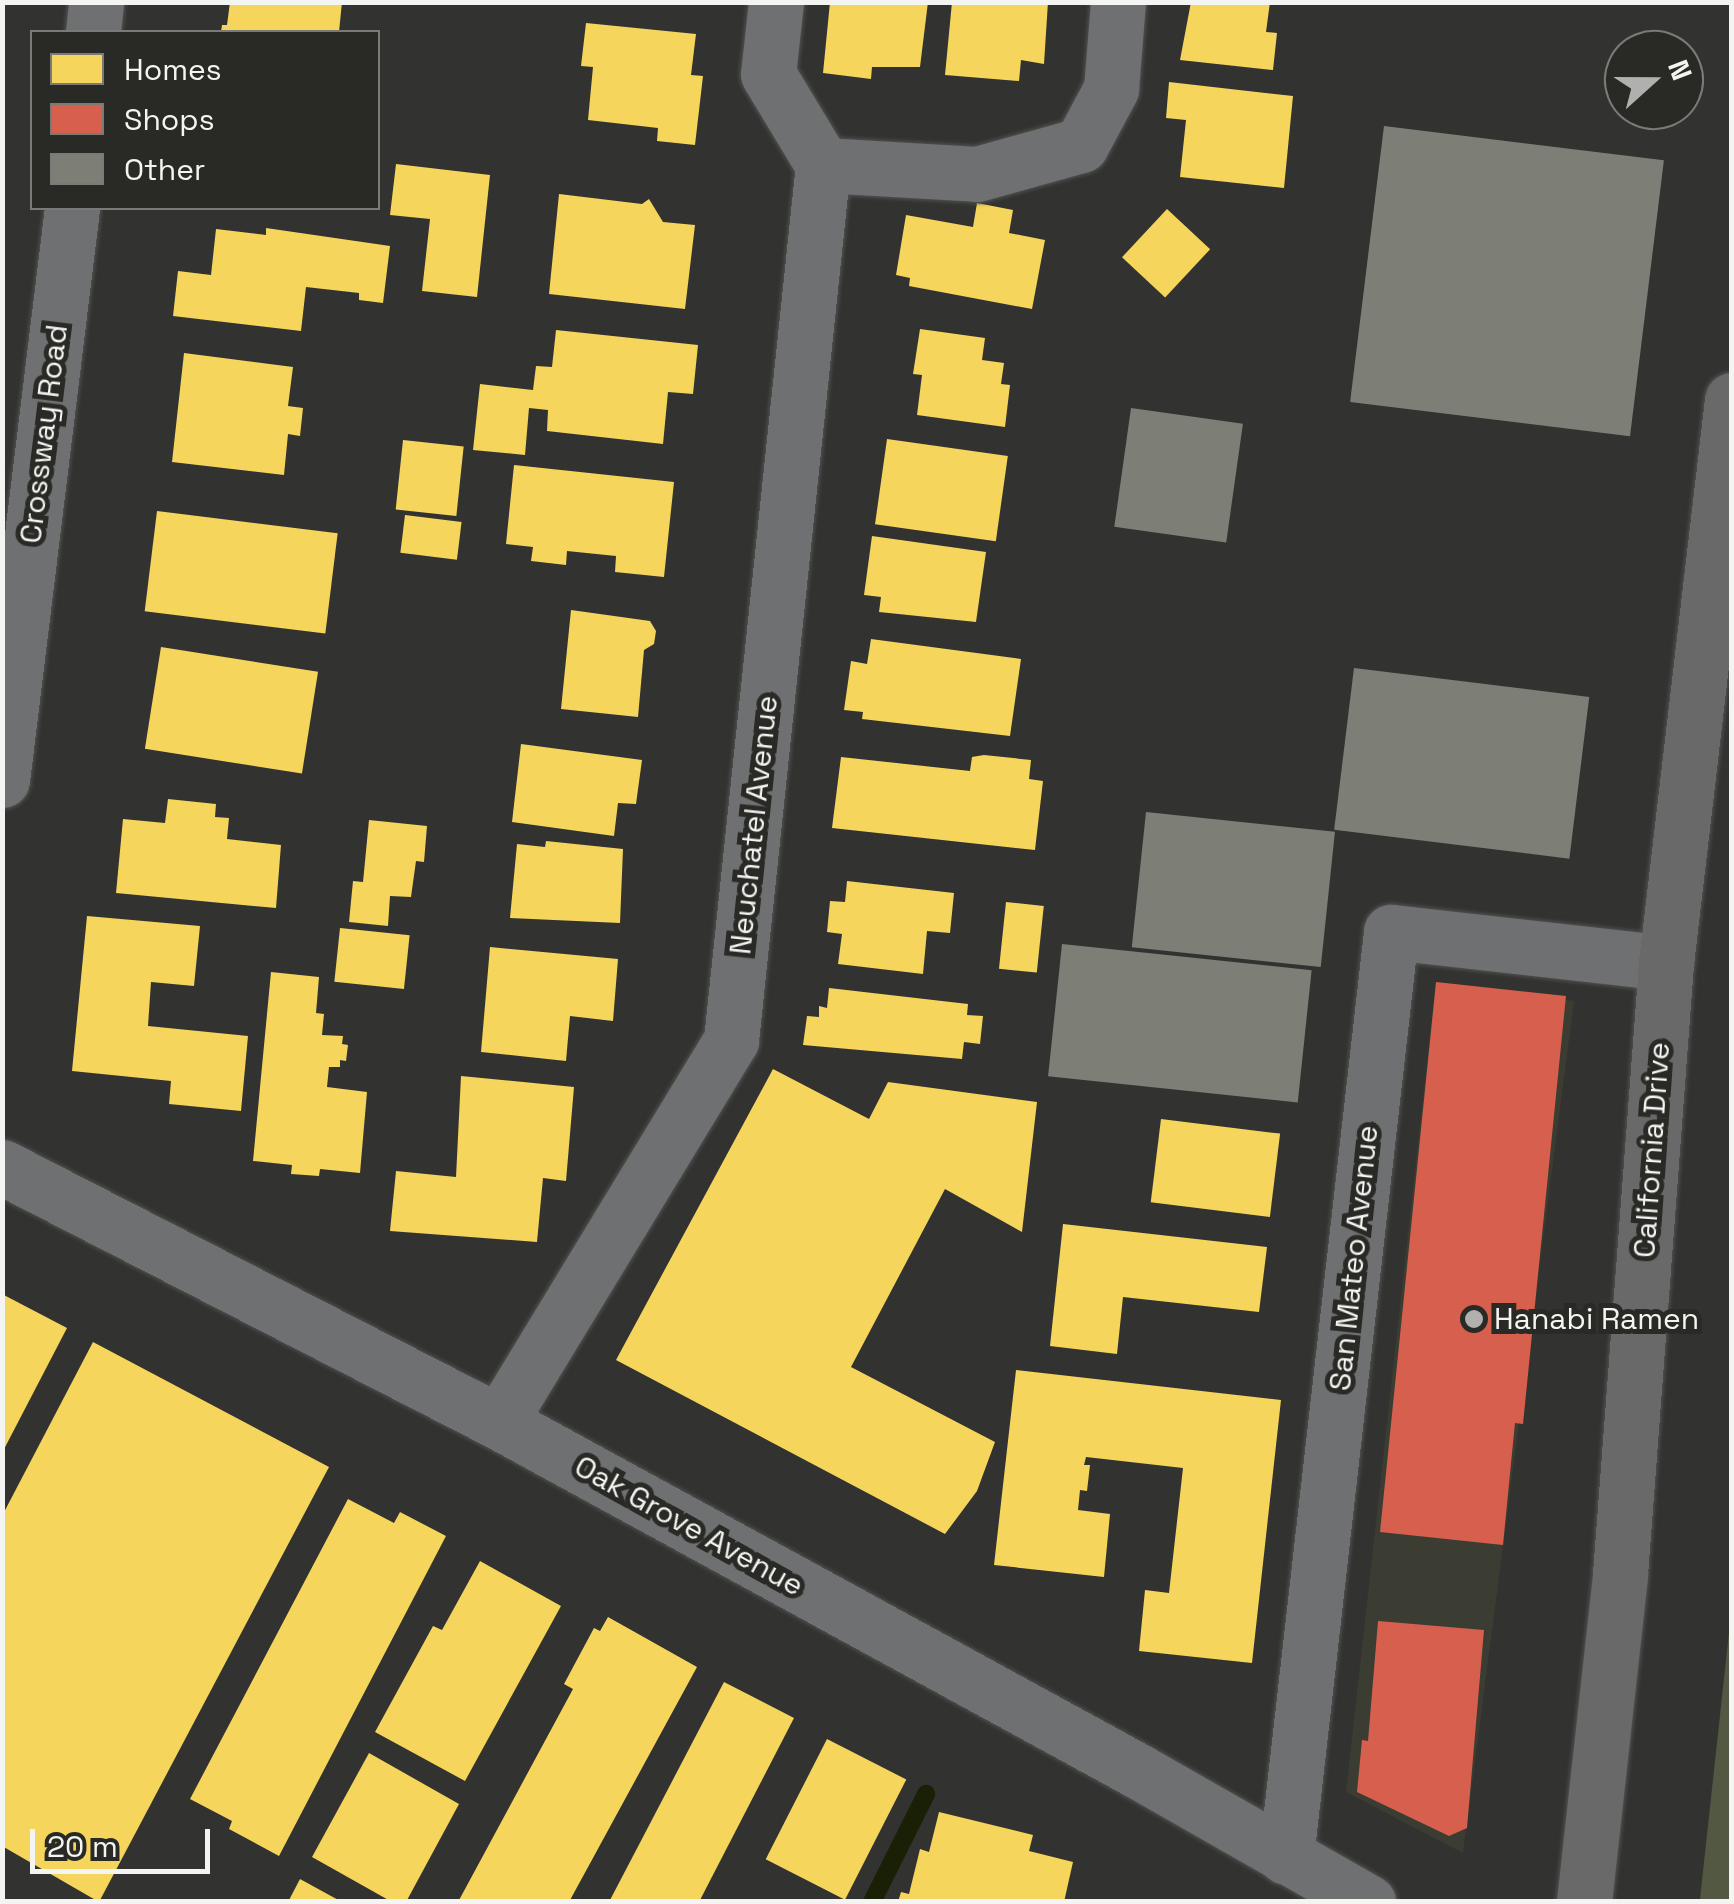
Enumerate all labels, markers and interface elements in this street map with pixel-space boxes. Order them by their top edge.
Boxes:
legend [30,30,380,210]
north arrow [1604,30,1704,130]
text: Homes [124,50,222,89]
text: N [1660,55,1700,85]
text: Shops [124,100,214,139]
text: Other [124,150,205,189]
street label: Crossway Road [13,322,75,546]
street label: Neuchatel Avenue [722,693,786,957]
street label: California Drive [1627,1041,1677,1259]
street label: San Mateo Avenue [1322,1123,1386,1393]
place label: Hanabi Ramen [1494,1301,1699,1337]
marker: Hanabi Ramen [1463,1308,1485,1330]
street label: Oak Grove Avenue [568,1448,810,1604]
scale bar [35,1809,215,1871]
text: 20 m [47,1827,118,1866]

